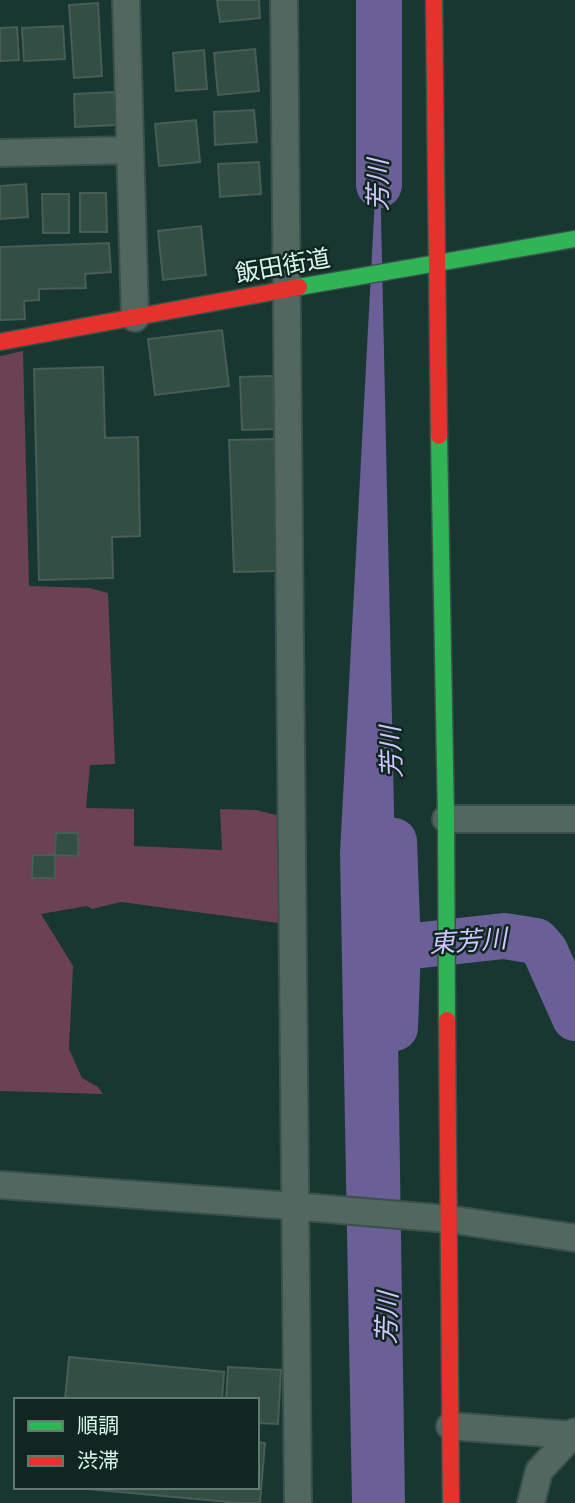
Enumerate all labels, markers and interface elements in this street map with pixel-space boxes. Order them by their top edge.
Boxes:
water label: 芳川 [365,156,392,211]
street label: 飯田街道 [233,245,332,287]
water label: 芳川 [377,723,406,778]
water label: 東芳川 [428,925,511,958]
water label: 芳川 [373,1289,402,1344]
legend [14,1398,259,1489]
text: 順調 [77,1415,119,1437]
text: 渋滞 [77,1450,119,1472]

